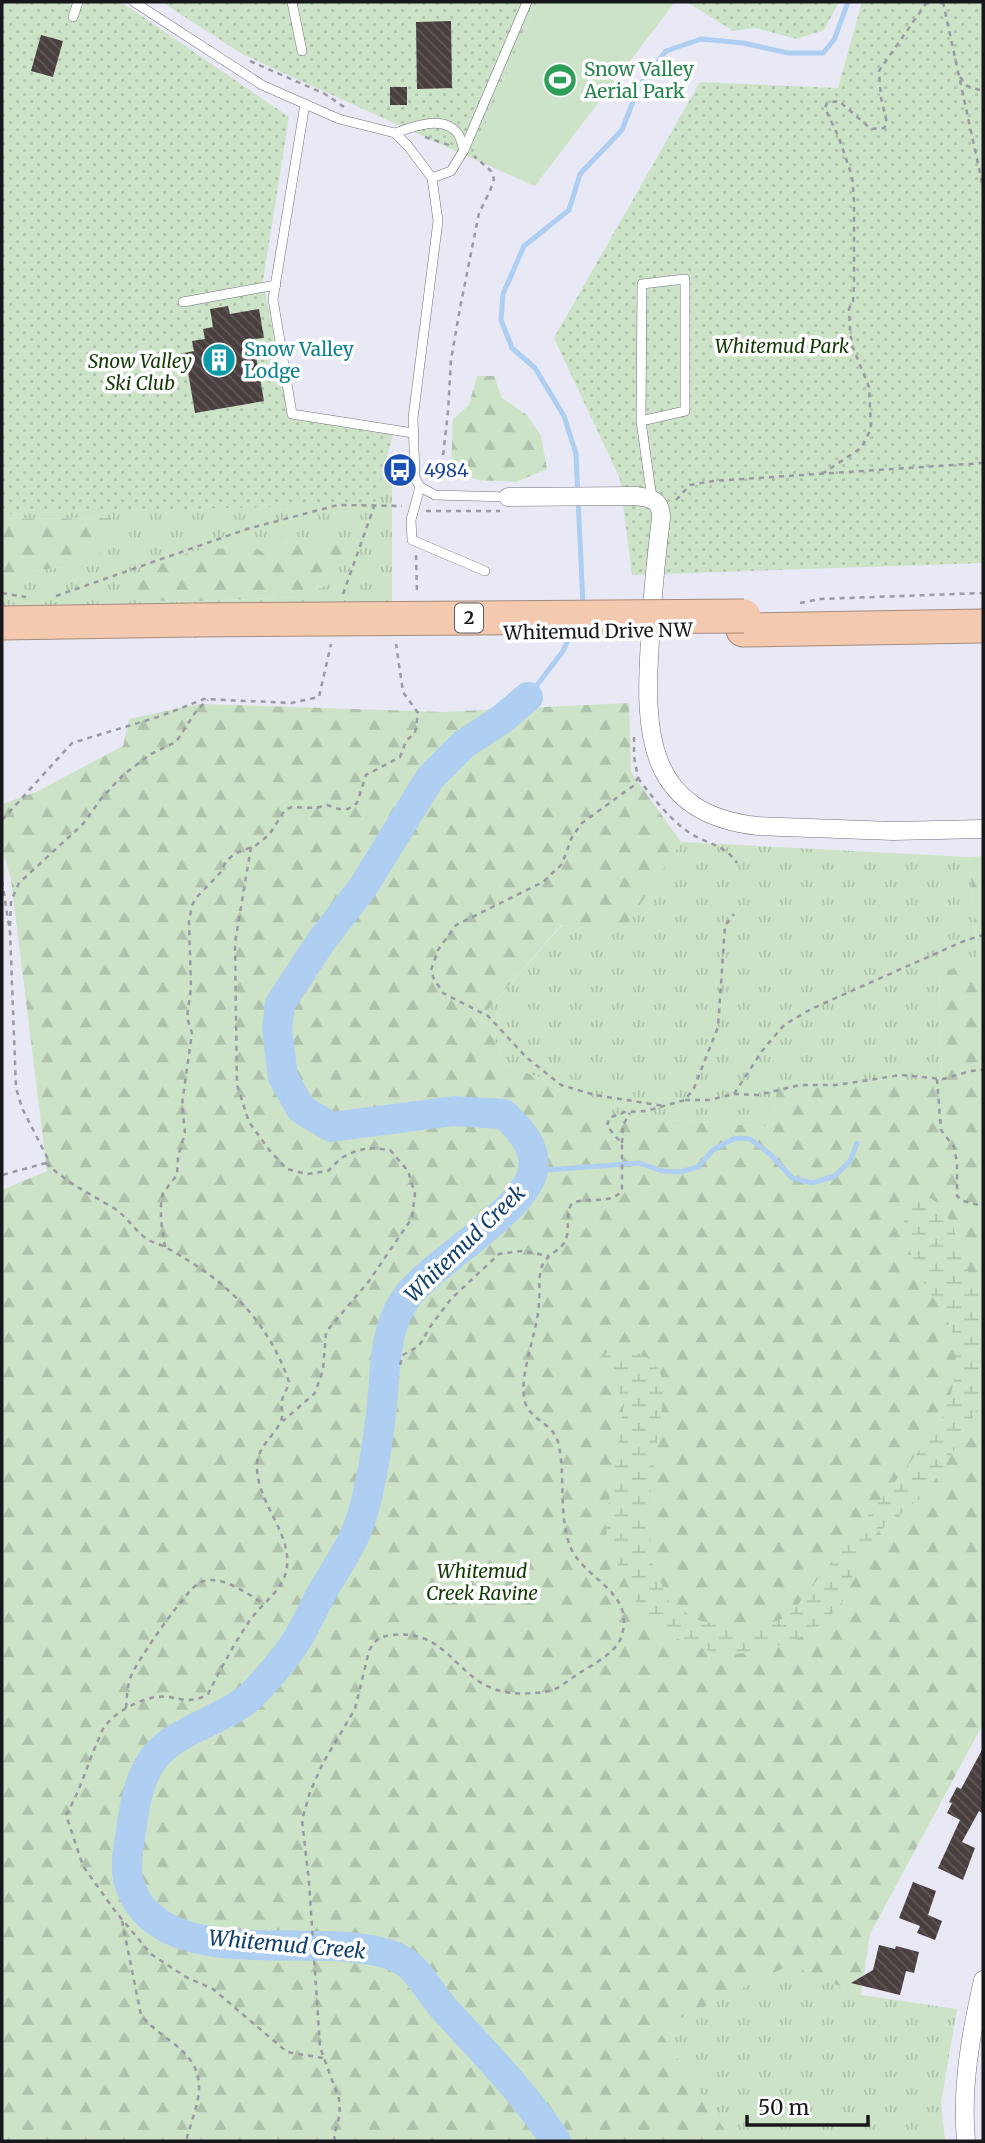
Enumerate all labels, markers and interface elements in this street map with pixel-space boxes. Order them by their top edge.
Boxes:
place label: Snow Valley Aerial Park [583,57,694,103]
sports icon: Snow Valley Aerial Park [541,61,579,99]
park label: Whitemud Park [715,334,850,358]
place label: Snow Valley Lodge [244,337,354,383]
building icon: Snow Valley Lodge [200,341,238,379]
park label: Snow Valley Ski Club [88,349,192,395]
bus stop icon: 4984 [381,451,419,489]
place label: 4984 [424,458,469,482]
road number: 2 [455,604,483,632]
street label: Whitemud Drive NW [502,617,694,645]
water label: Whitemud Creek [399,1179,531,1308]
park label: Whitemud Creek Ravine [426,1559,538,1605]
water label: Whitemud Creek [207,1924,367,1965]
scale bar [747,2084,868,2128]
text: 50 m [758,2094,809,2121]

